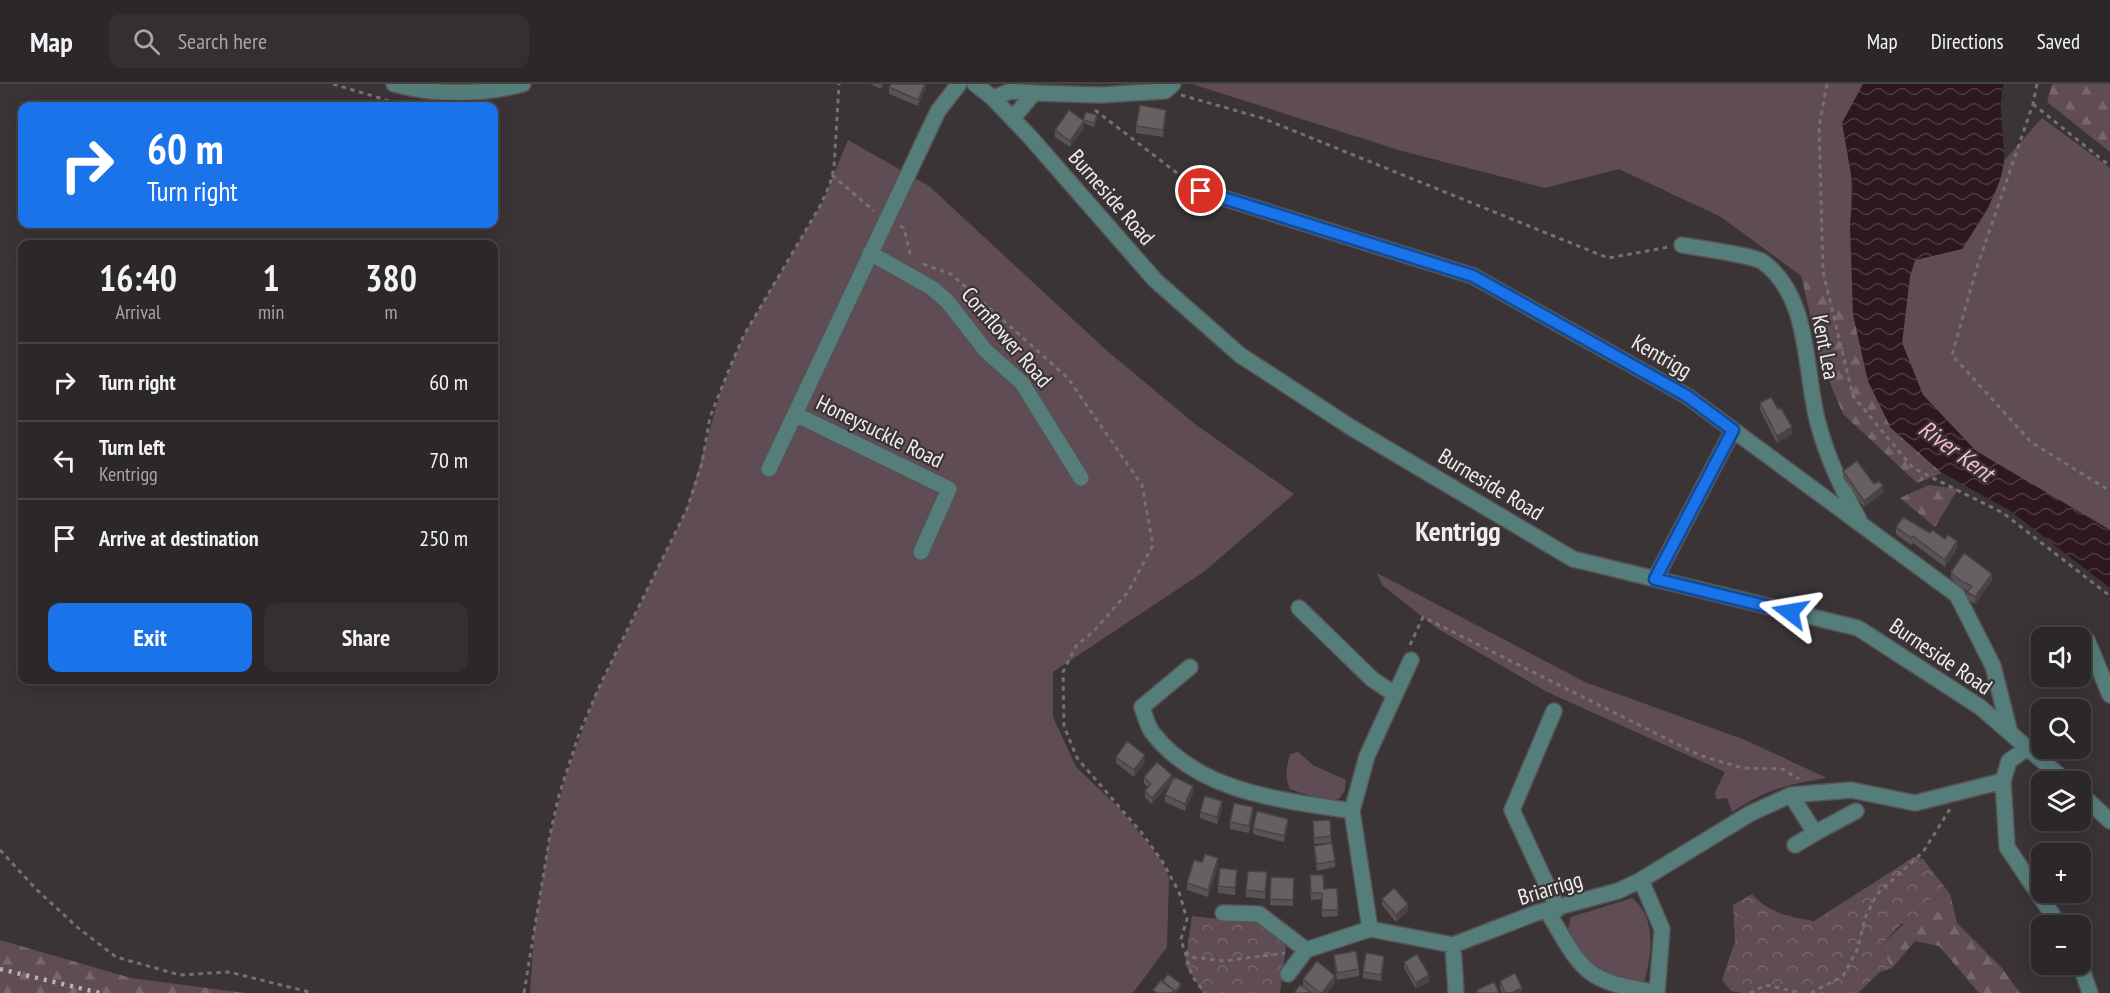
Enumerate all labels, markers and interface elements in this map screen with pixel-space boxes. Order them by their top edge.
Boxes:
search box [109,14,529,68]
text: Map [30,23,73,60]
icon: search [130,25,163,58]
text: Search here [178,27,267,55]
text: Map [1867,28,1898,55]
text: Directions [1931,28,2004,55]
text: Saved [2037,28,2080,55]
text: 60 m [147,121,224,176]
icon: right [48,126,126,204]
street label: Burneside Road [1063,143,1161,251]
pin [1175,165,1226,216]
text: Turn right [147,174,238,208]
icon: arrive [1184,174,1217,207]
text: 16:40 [99,254,177,301]
text: 1 [262,254,280,301]
text: 380 [365,254,417,301]
street label: Cornflower Road [956,281,1058,393]
text: Arrival [115,299,161,325]
text: min [258,299,284,325]
text: m [385,299,398,325]
street label: Kent Lea [1806,312,1846,382]
street label: Kentrigg [1627,328,1697,384]
icon: right [48,366,81,399]
text: Turn right [99,368,176,396]
text: 60 m [429,368,468,396]
street label: Honeysuckle Road [812,388,948,474]
water label: River Kent [1913,413,2002,490]
text: Turn left [99,433,165,461]
street label: Burneside Road [1433,442,1549,526]
icon: left [48,444,81,477]
text: 70 m [429,446,468,474]
text: Kentrigg [99,461,158,487]
district label: Kentrigg [1415,512,1501,549]
icon: arrive [48,522,81,555]
text: Arrive at destination [99,524,259,552]
text: 250 m [419,524,468,552]
position arrow [1758,580,1822,644]
button: Exit [48,603,252,672]
button: Share [264,603,468,672]
street label: Burneside Road [1884,611,1998,701]
map controls [2031,627,2091,975]
button: sound [2031,627,2091,687]
button: search [2031,699,2091,759]
button: layers [2031,771,2091,831]
button: + [2031,843,2091,903]
street label: Briarrigg [1514,865,1586,911]
button: − [2031,915,2091,975]

